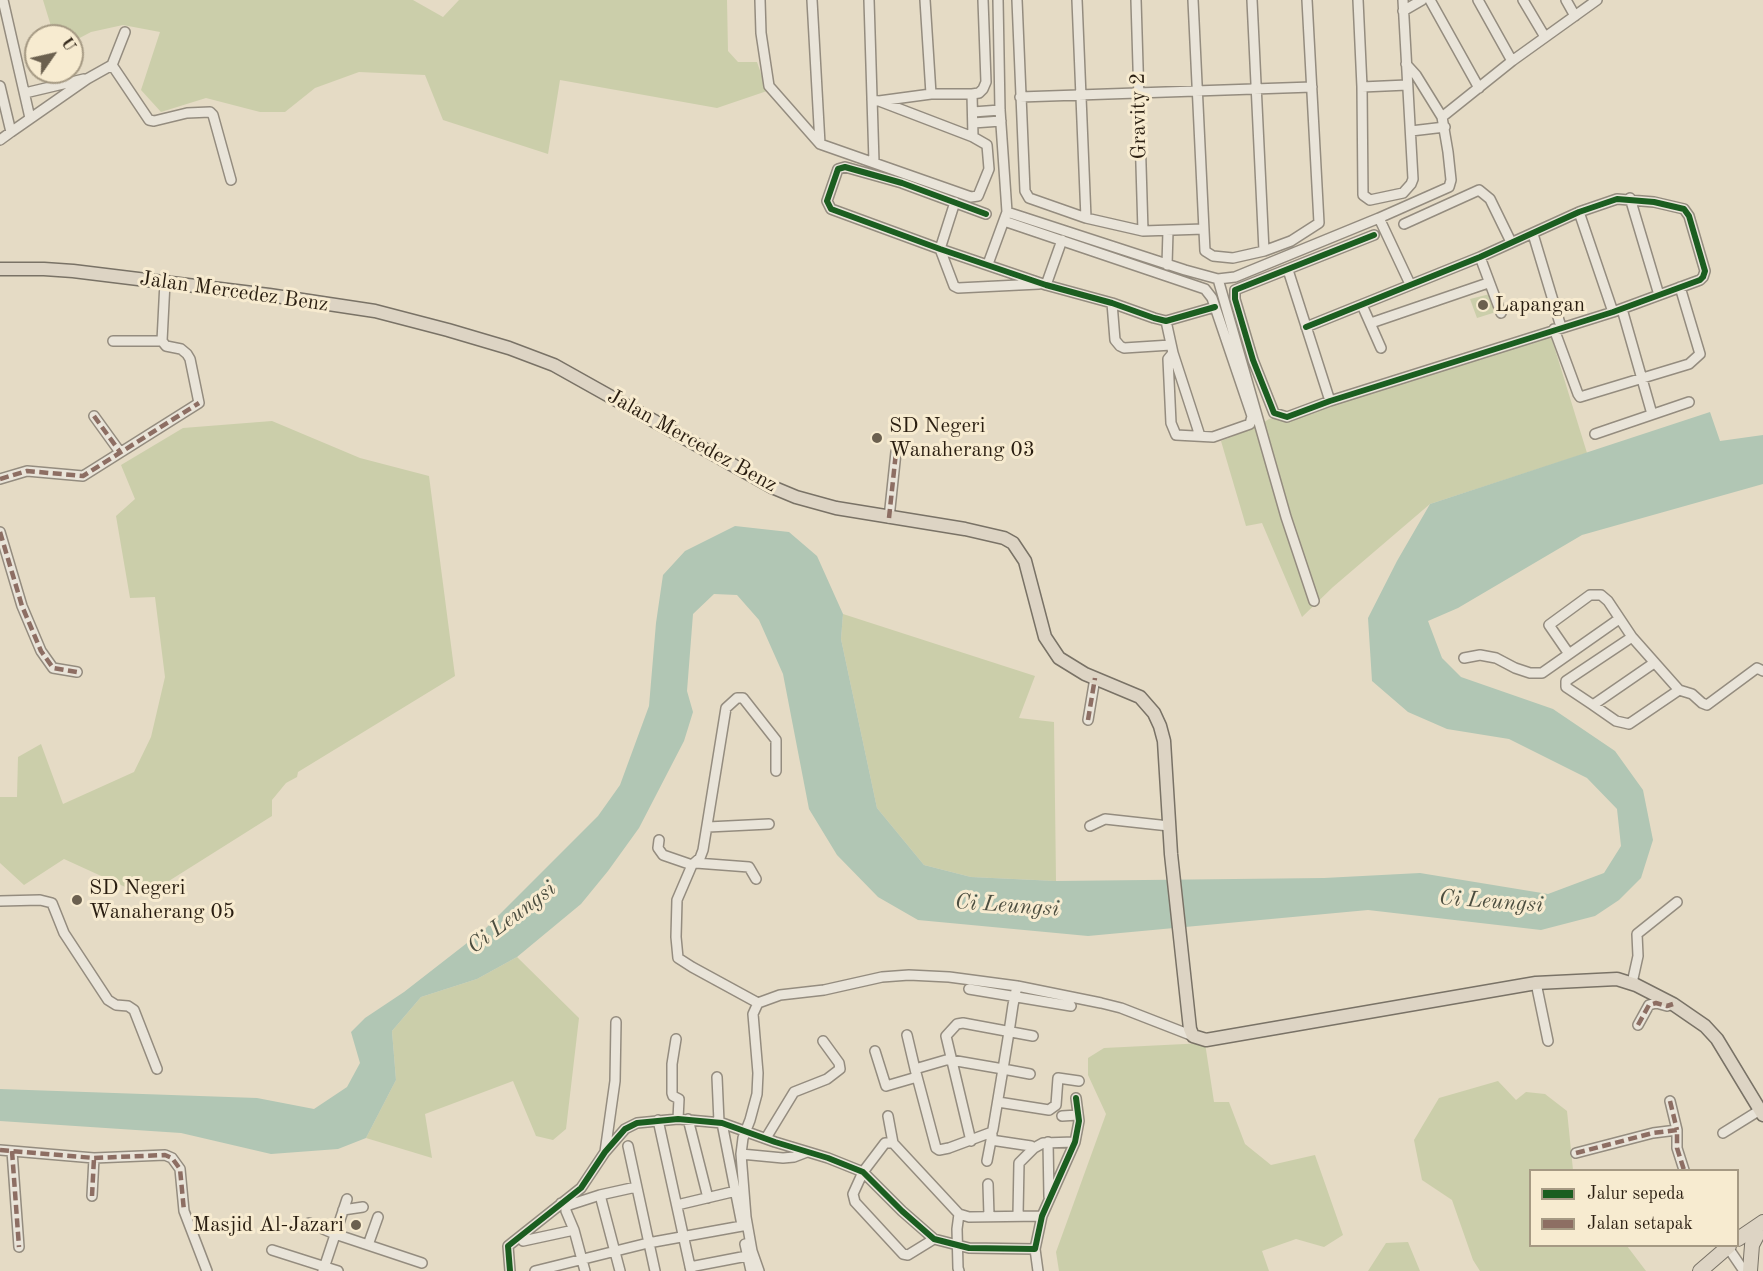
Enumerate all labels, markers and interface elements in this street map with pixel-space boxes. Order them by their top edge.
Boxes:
north arrow [24,24,84,84]
text: U [57,35,77,55]
street label: Gravity 2 [1126,72,1152,160]
street label: Jalan Mercedez Benz [138,266,330,318]
place label: Lapangan [1495,292,1585,318]
marker: Lapangan [1476,298,1490,312]
street label: Jalan Mercedez Benz [603,384,781,498]
place label: SD Negeri Wanaherang 03 [889,413,1035,463]
marker: SD Negeri Wanaherang 03 [870,431,884,445]
place label: SD Negeri Wanaherang 05 [89,875,235,925]
water label: Ci Leungsi [462,876,562,960]
water label: Ci Leungsi [1438,885,1544,919]
water label: Ci Leungsi [954,889,1060,923]
marker: SD Negeri Wanaherang 05 [70,893,84,907]
legend [1529,1169,1739,1247]
text: Jalur sepeda [1587,1185,1685,1203]
place label: Masjid Al-Jazari [193,1212,344,1238]
text: Jalan setapak [1587,1215,1693,1233]
marker: Masjid Al-Jazari [349,1218,363,1232]

